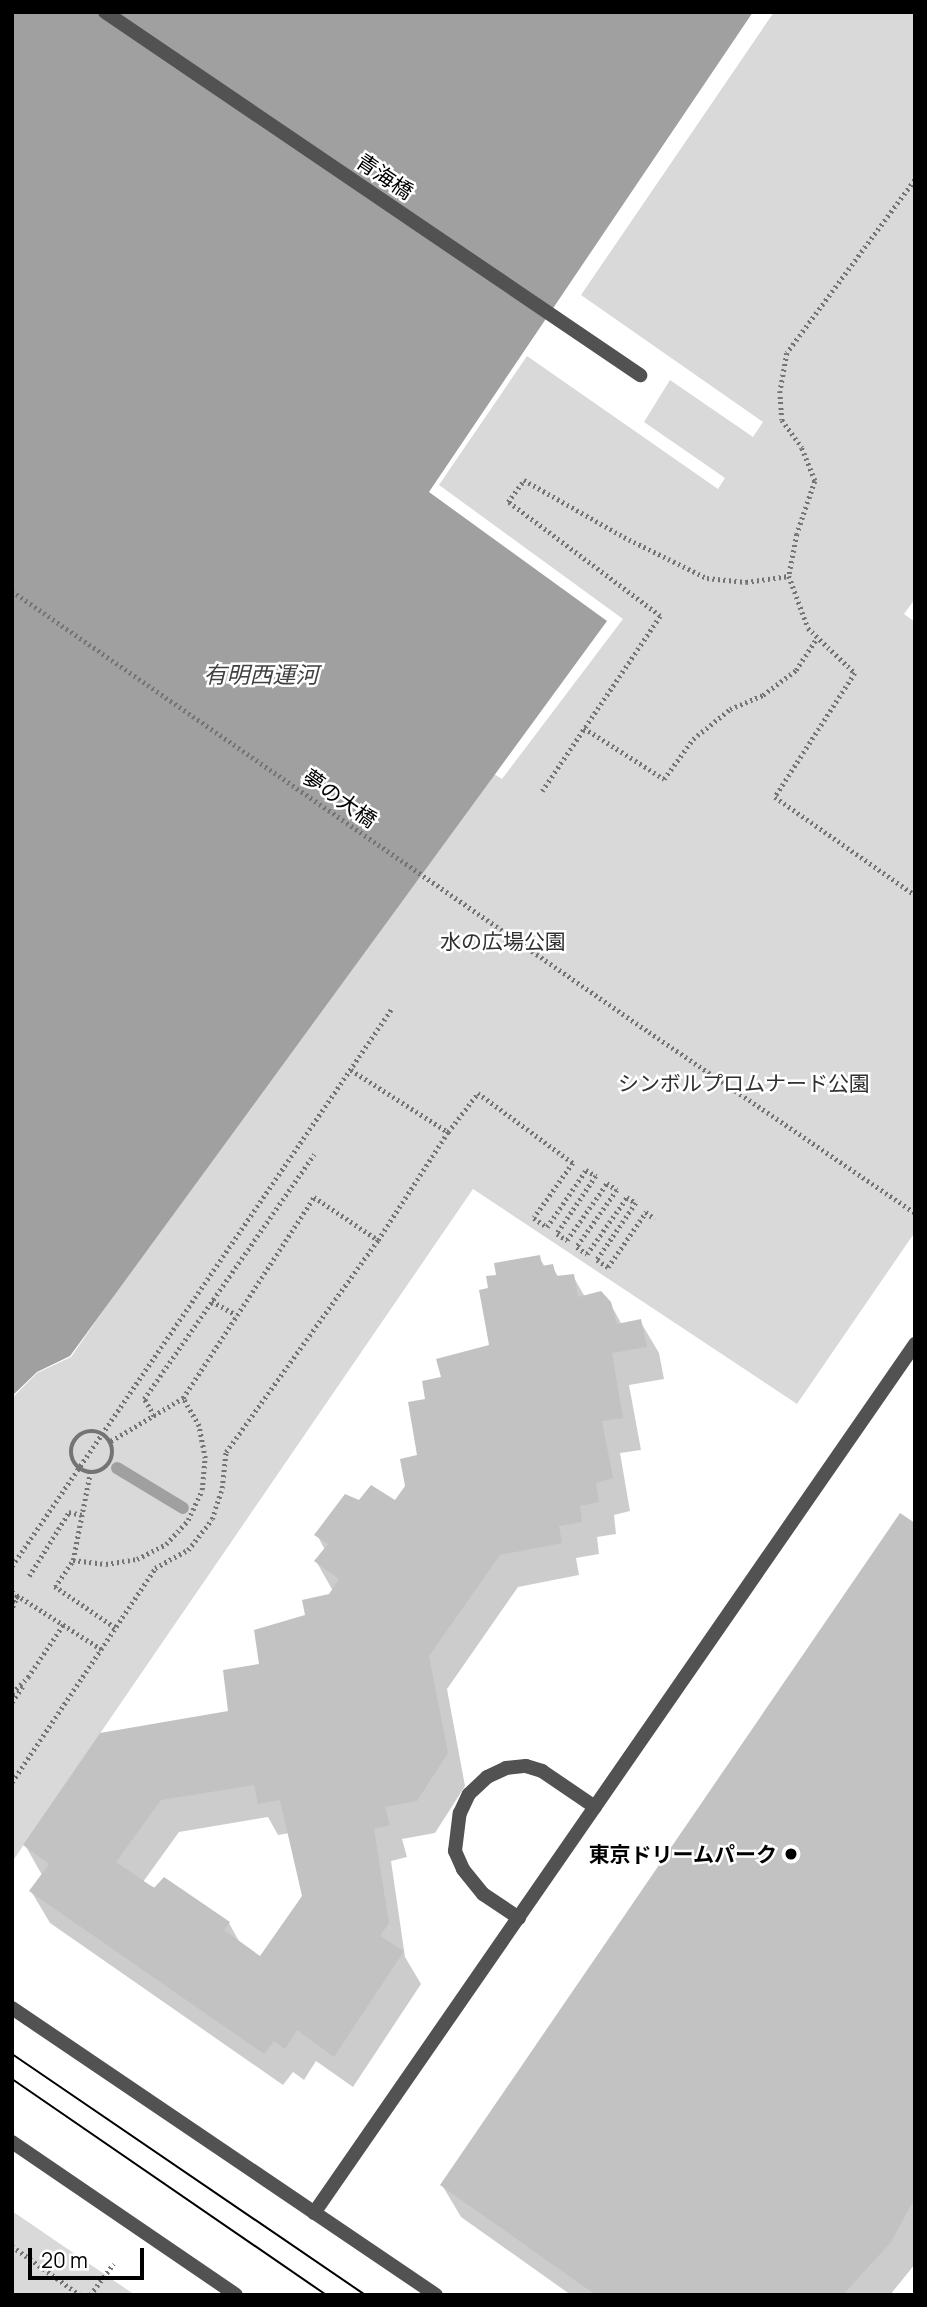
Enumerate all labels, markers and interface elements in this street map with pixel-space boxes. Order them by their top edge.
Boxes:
street label: 青海橋 [352,148,418,204]
water label: 有明西運河 [204,660,318,688]
street label: 夢の大橋 [298,764,382,832]
park label: 水の広場公園 [440,928,566,954]
park label: シンボルプロムナード公園 [618,1070,870,1096]
place label: 東京ドリームパーク [588,1841,777,1867]
marker: 東京ドリームパーク [783,1846,799,1862]
scale bar [32,2234,147,2278]
text: 20 m [41,2246,88,2274]

